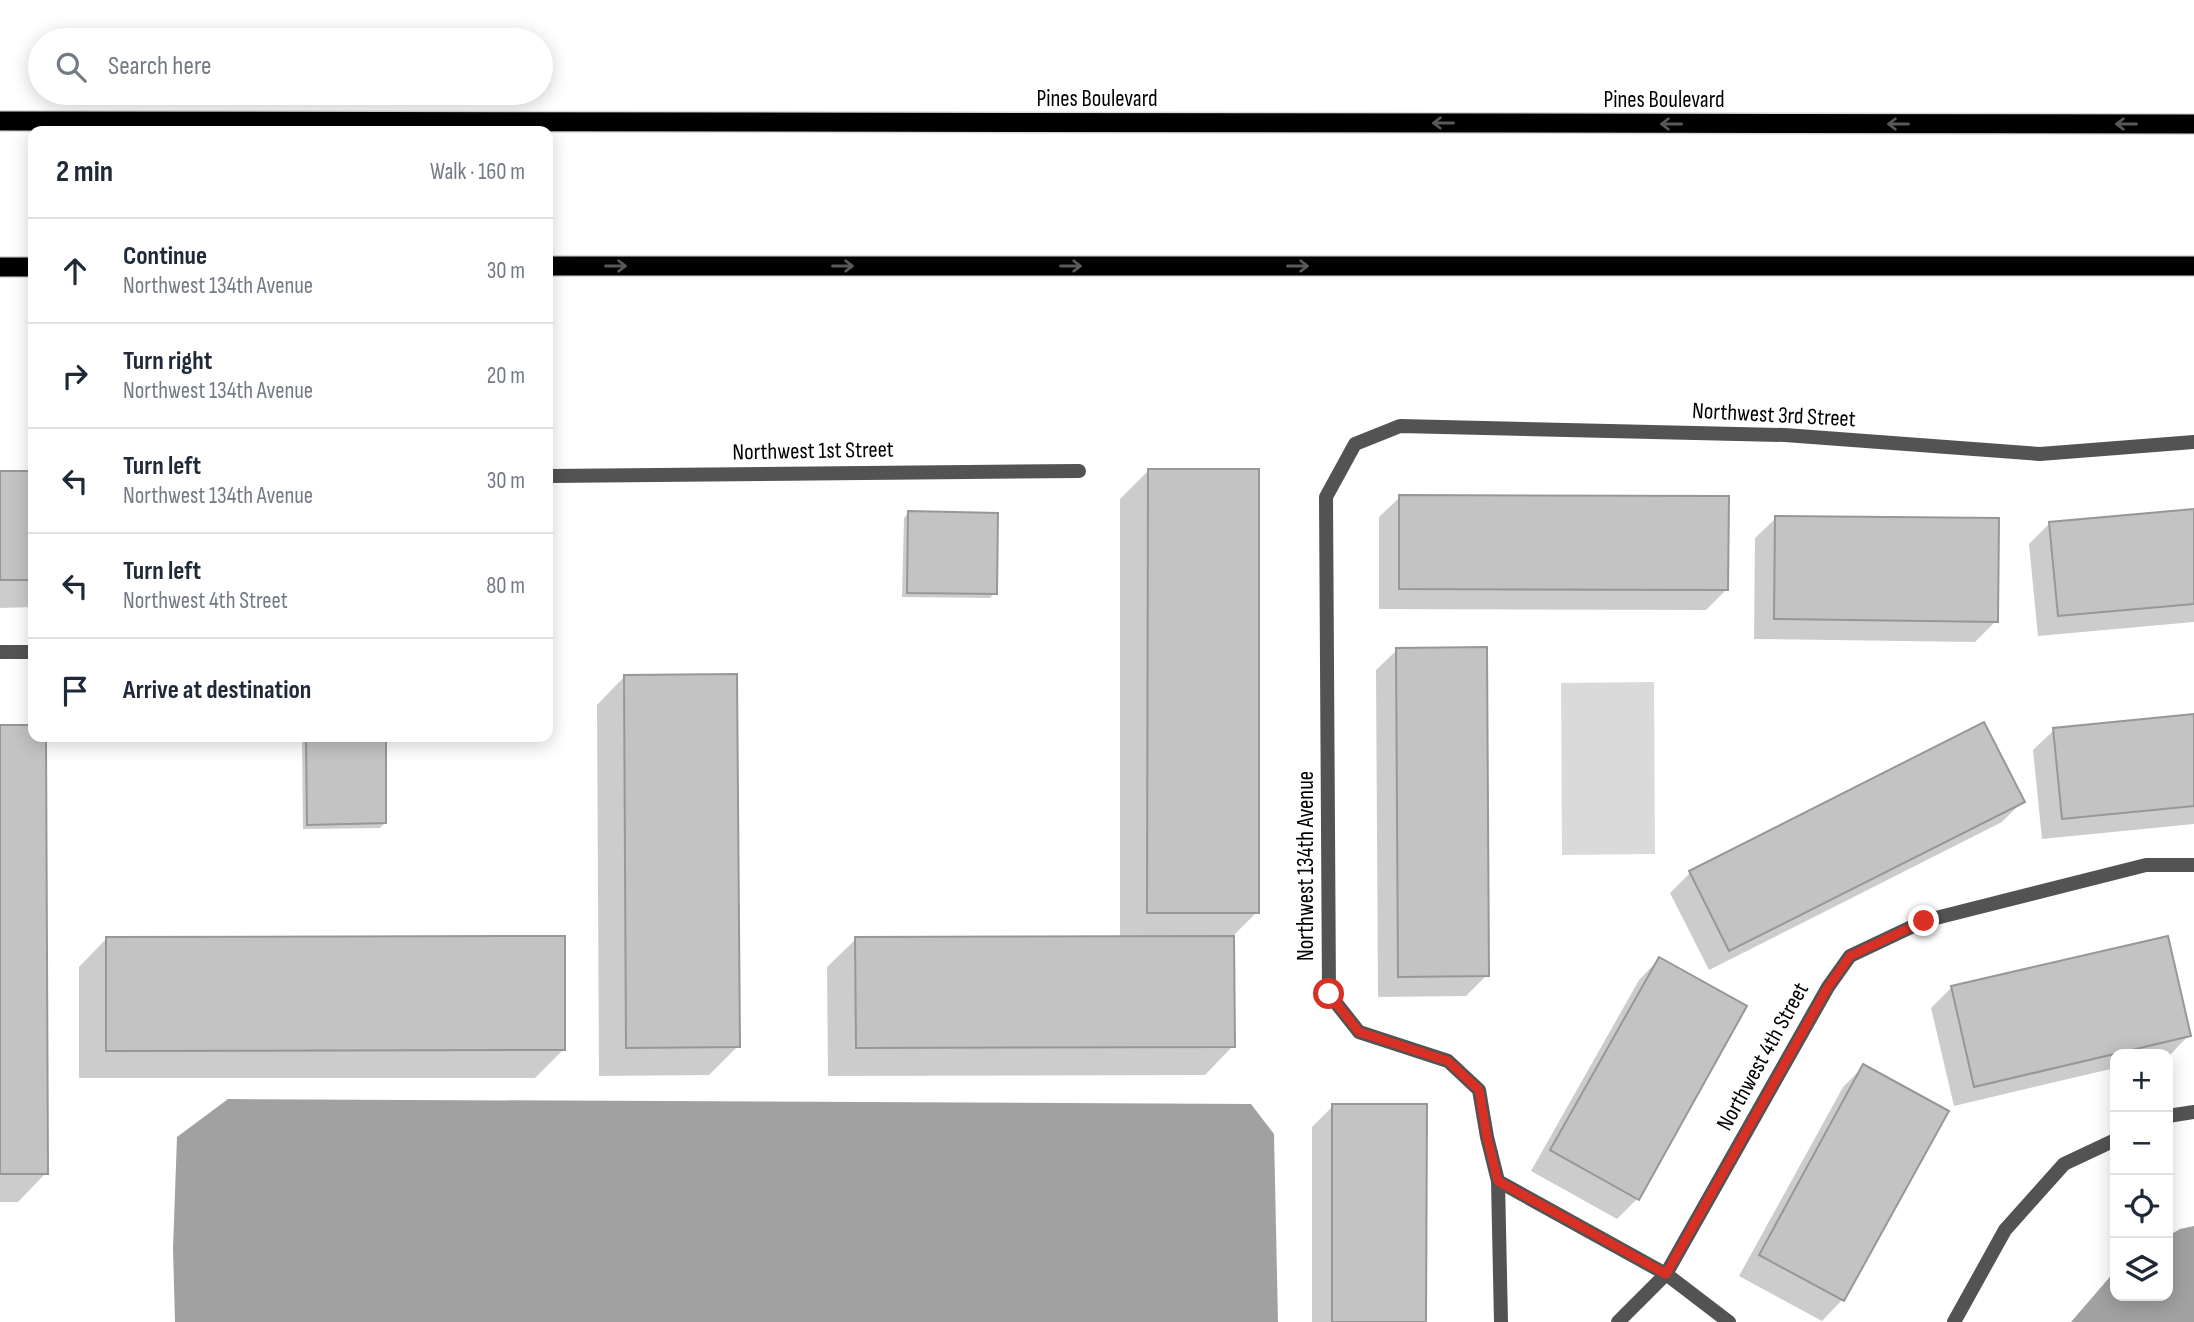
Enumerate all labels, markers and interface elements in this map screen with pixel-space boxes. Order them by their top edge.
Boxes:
search box [28,28,553,105]
icon: search [52,48,90,86]
text: Search here [108,51,211,82]
street label: Pines Boulevard [1037,85,1157,113]
street label: Pines Boulevard [1604,86,1724,114]
one-way arrow [1432,116,1455,130]
one-way arrow [1660,117,1683,131]
one-way arrow [1887,117,1910,131]
one-way arrow [2115,117,2138,131]
text: 2 min [56,154,113,190]
text: Walk · 160 m [430,158,525,186]
text: Continue [123,241,207,272]
icon: ahead [56,252,94,290]
text: 30 m [487,257,525,285]
one-way arrow [604,259,627,273]
one-way arrow [832,259,855,273]
one-way arrow [1059,259,1082,273]
one-way arrow [1287,259,1310,273]
text: Northwest 134th Avenue [123,272,313,300]
text: Turn right [123,346,212,377]
icon: right [56,357,94,395]
text: 20 m [487,362,525,390]
text: Northwest 134th Avenue [123,377,313,405]
street label: Northwest 3rd Street [1691,397,1856,433]
street label: Northwest 1st Street [732,436,894,466]
text: Turn left [123,451,201,482]
icon: left [56,462,94,500]
text: 30 m [487,467,525,495]
text: Northwest 134th Avenue [123,482,313,510]
text: Turn left [123,556,201,587]
icon: left [56,567,94,605]
text: 80 m [486,572,525,600]
text: Northwest 4th Street [123,587,288,615]
icon: arrive [56,672,94,710]
text: Arrive at destination [123,675,311,706]
street label: Northwest 134th Avenue [1292,771,1320,961]
route end [1908,905,1939,936]
route start [1313,978,1344,1009]
street label: Northwest 4th Street [1711,978,1815,1135]
map controls [2110,1049,2173,1301]
button: + [2110,1049,2173,1112]
button: − [2110,1112,2173,1175]
button: locate [2110,1175,2173,1238]
button: layers [2110,1238,2173,1301]

